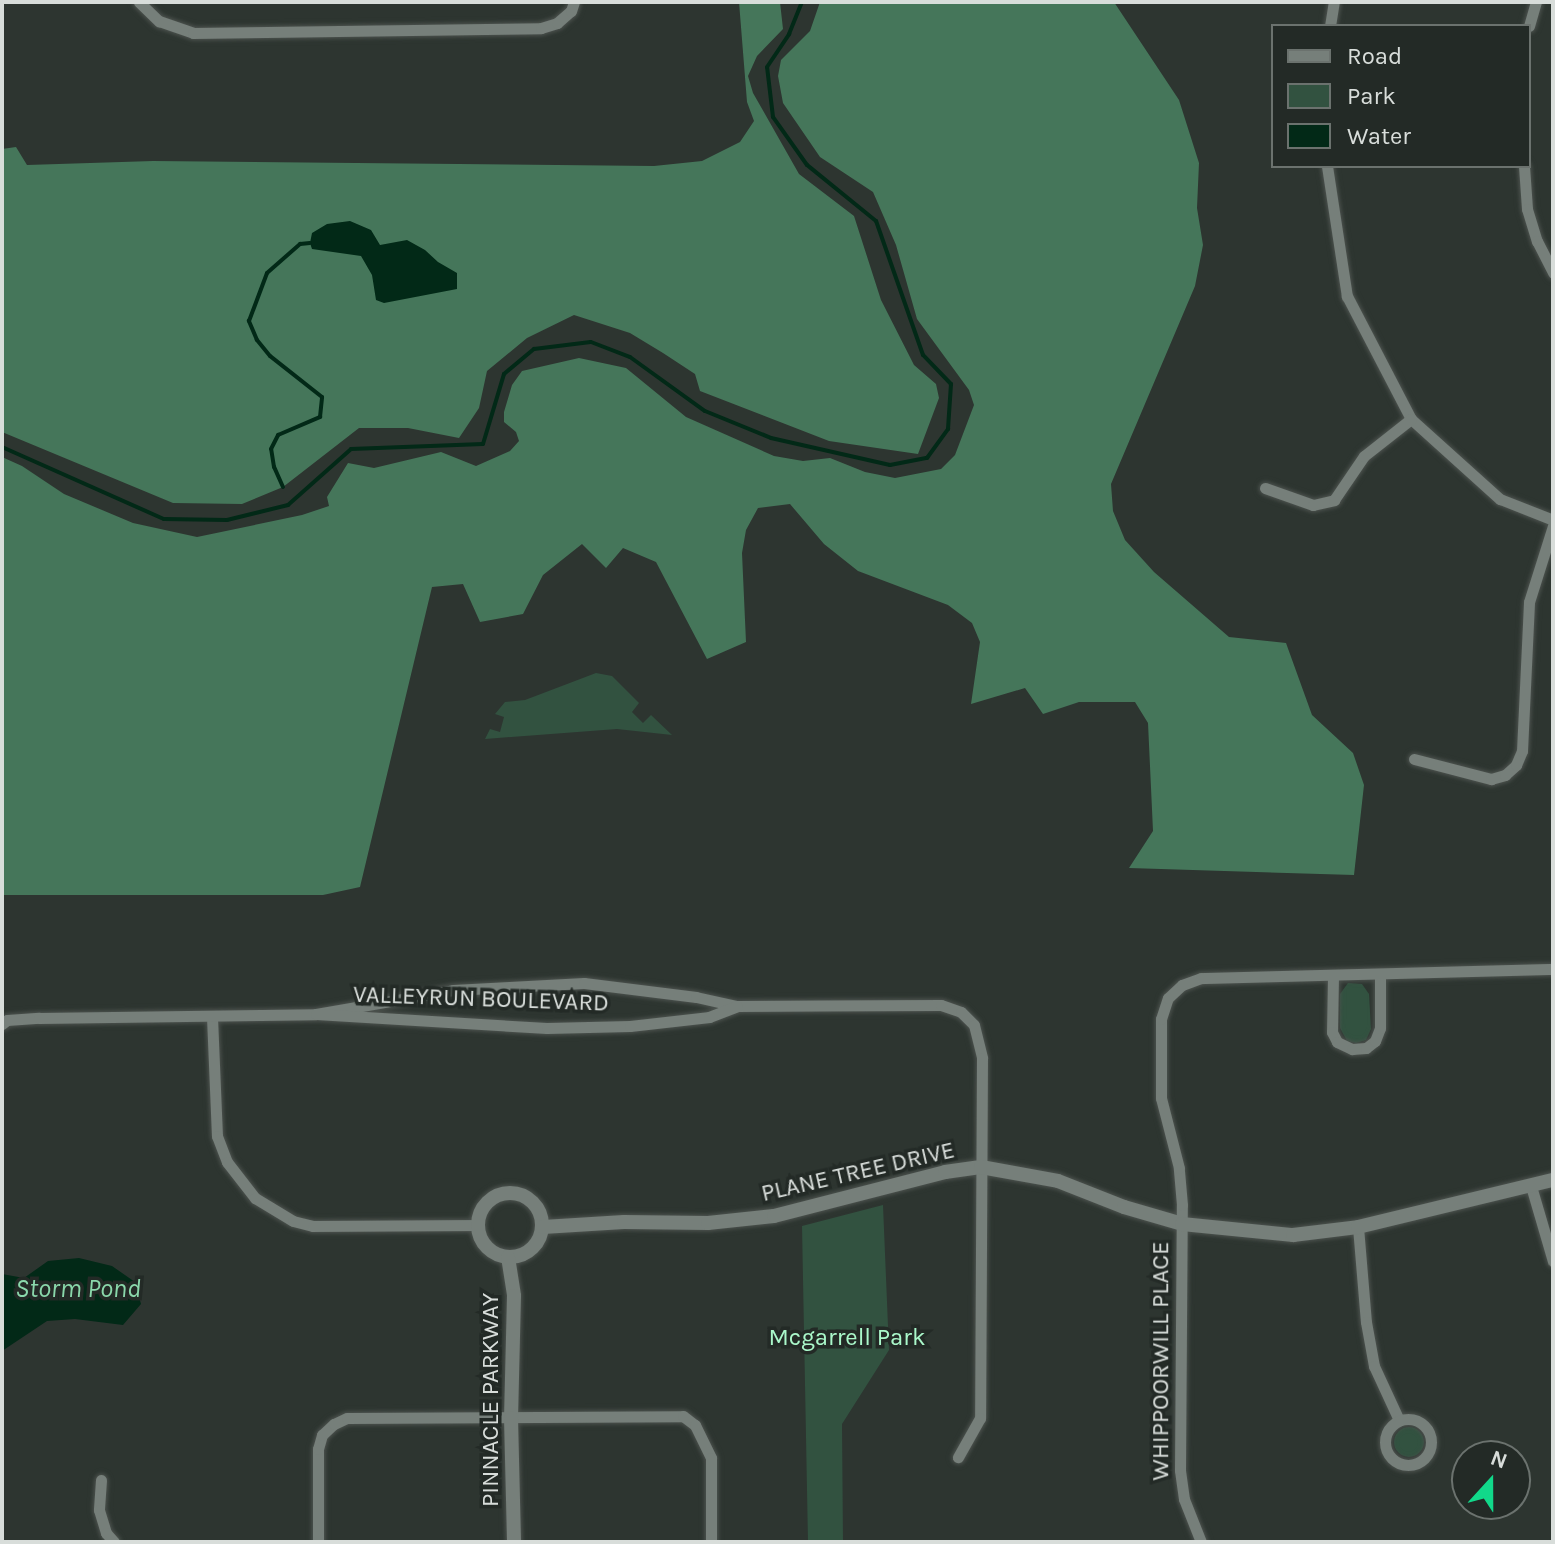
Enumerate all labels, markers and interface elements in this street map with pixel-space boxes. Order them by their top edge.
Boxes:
legend [1271,24,1531,168]
text: Road [1347,42,1402,70]
text: Park [1347,82,1396,110]
text: Water [1347,122,1411,150]
street label: VALLEYRUN BOULEVARD [353,980,609,1018]
street label: PLANE TREE DRIVE [759,1136,957,1208]
street label: WHIPPOORWILL PLACE [1147,1241,1175,1481]
water label: Storm Pond [15,1273,141,1305]
street label: PINNACLE PARKWAY [477,1293,505,1507]
park label: Mcgarrell Park [769,1324,925,1352]
north arrow [1451,1440,1531,1520]
text: N [1487,1444,1511,1474]

